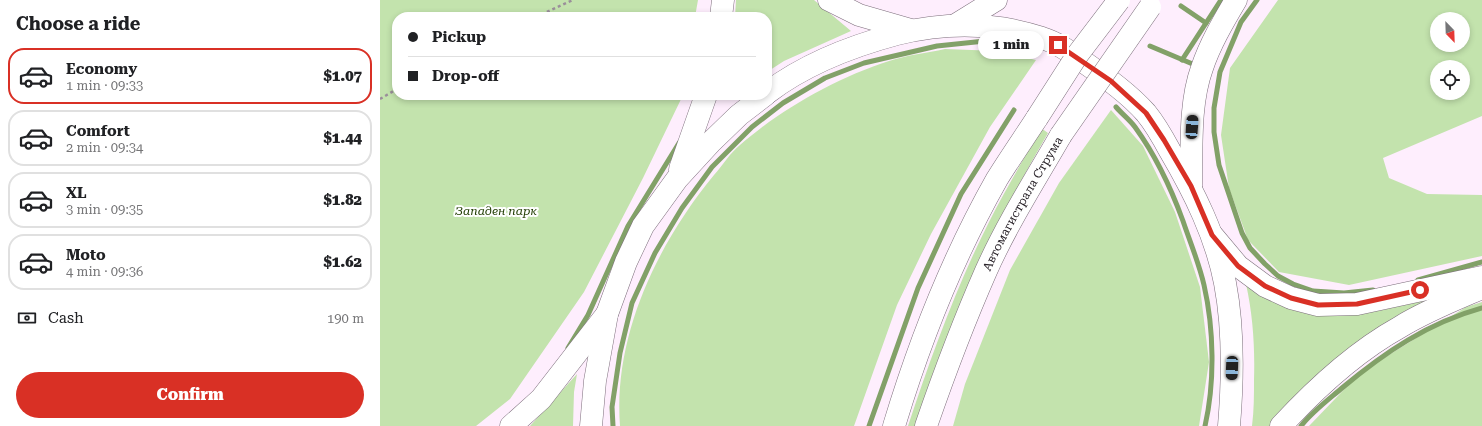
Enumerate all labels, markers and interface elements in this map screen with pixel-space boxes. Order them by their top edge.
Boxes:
north arrow [1430,12,1470,52]
map controls [1430,12,1470,100]
text: Choose a ride [16,13,140,34]
text: Pickup [432,28,486,46]
callout: 1 min [978,31,1044,59]
route end [1049,36,1067,54]
text: 1 min [993,37,1029,52]
icon: car [18,58,54,94]
text: Economy [66,60,137,78]
button: locate [1430,60,1470,100]
text: $1.07 [323,67,362,85]
text: Drop-off [432,67,499,85]
text: 1 min · 09:33 [66,78,143,93]
car [1185,115,1199,139]
icon: car [18,120,54,156]
text: Comfort [66,122,130,140]
text: $1.44 [323,129,362,147]
street label: Автомагистрала Струма [980,134,1066,273]
text: 2 min · 09:34 [66,140,143,155]
icon: car [18,182,54,218]
text: XL [66,184,87,202]
text: $1.82 [323,191,362,209]
text: 3 min · 09:35 [66,202,143,217]
park label: Западен парк [455,204,537,218]
icon: car [18,244,54,280]
text: Moto [66,246,106,264]
text: $1.62 [323,253,362,271]
text: 4 min · 09:36 [66,264,143,279]
route start [1411,281,1429,299]
icon: cash [16,307,38,329]
text: Cash [48,309,84,327]
text: 190 m [327,311,364,326]
car [1226,356,1238,380]
button: Confirm [16,372,364,418]

